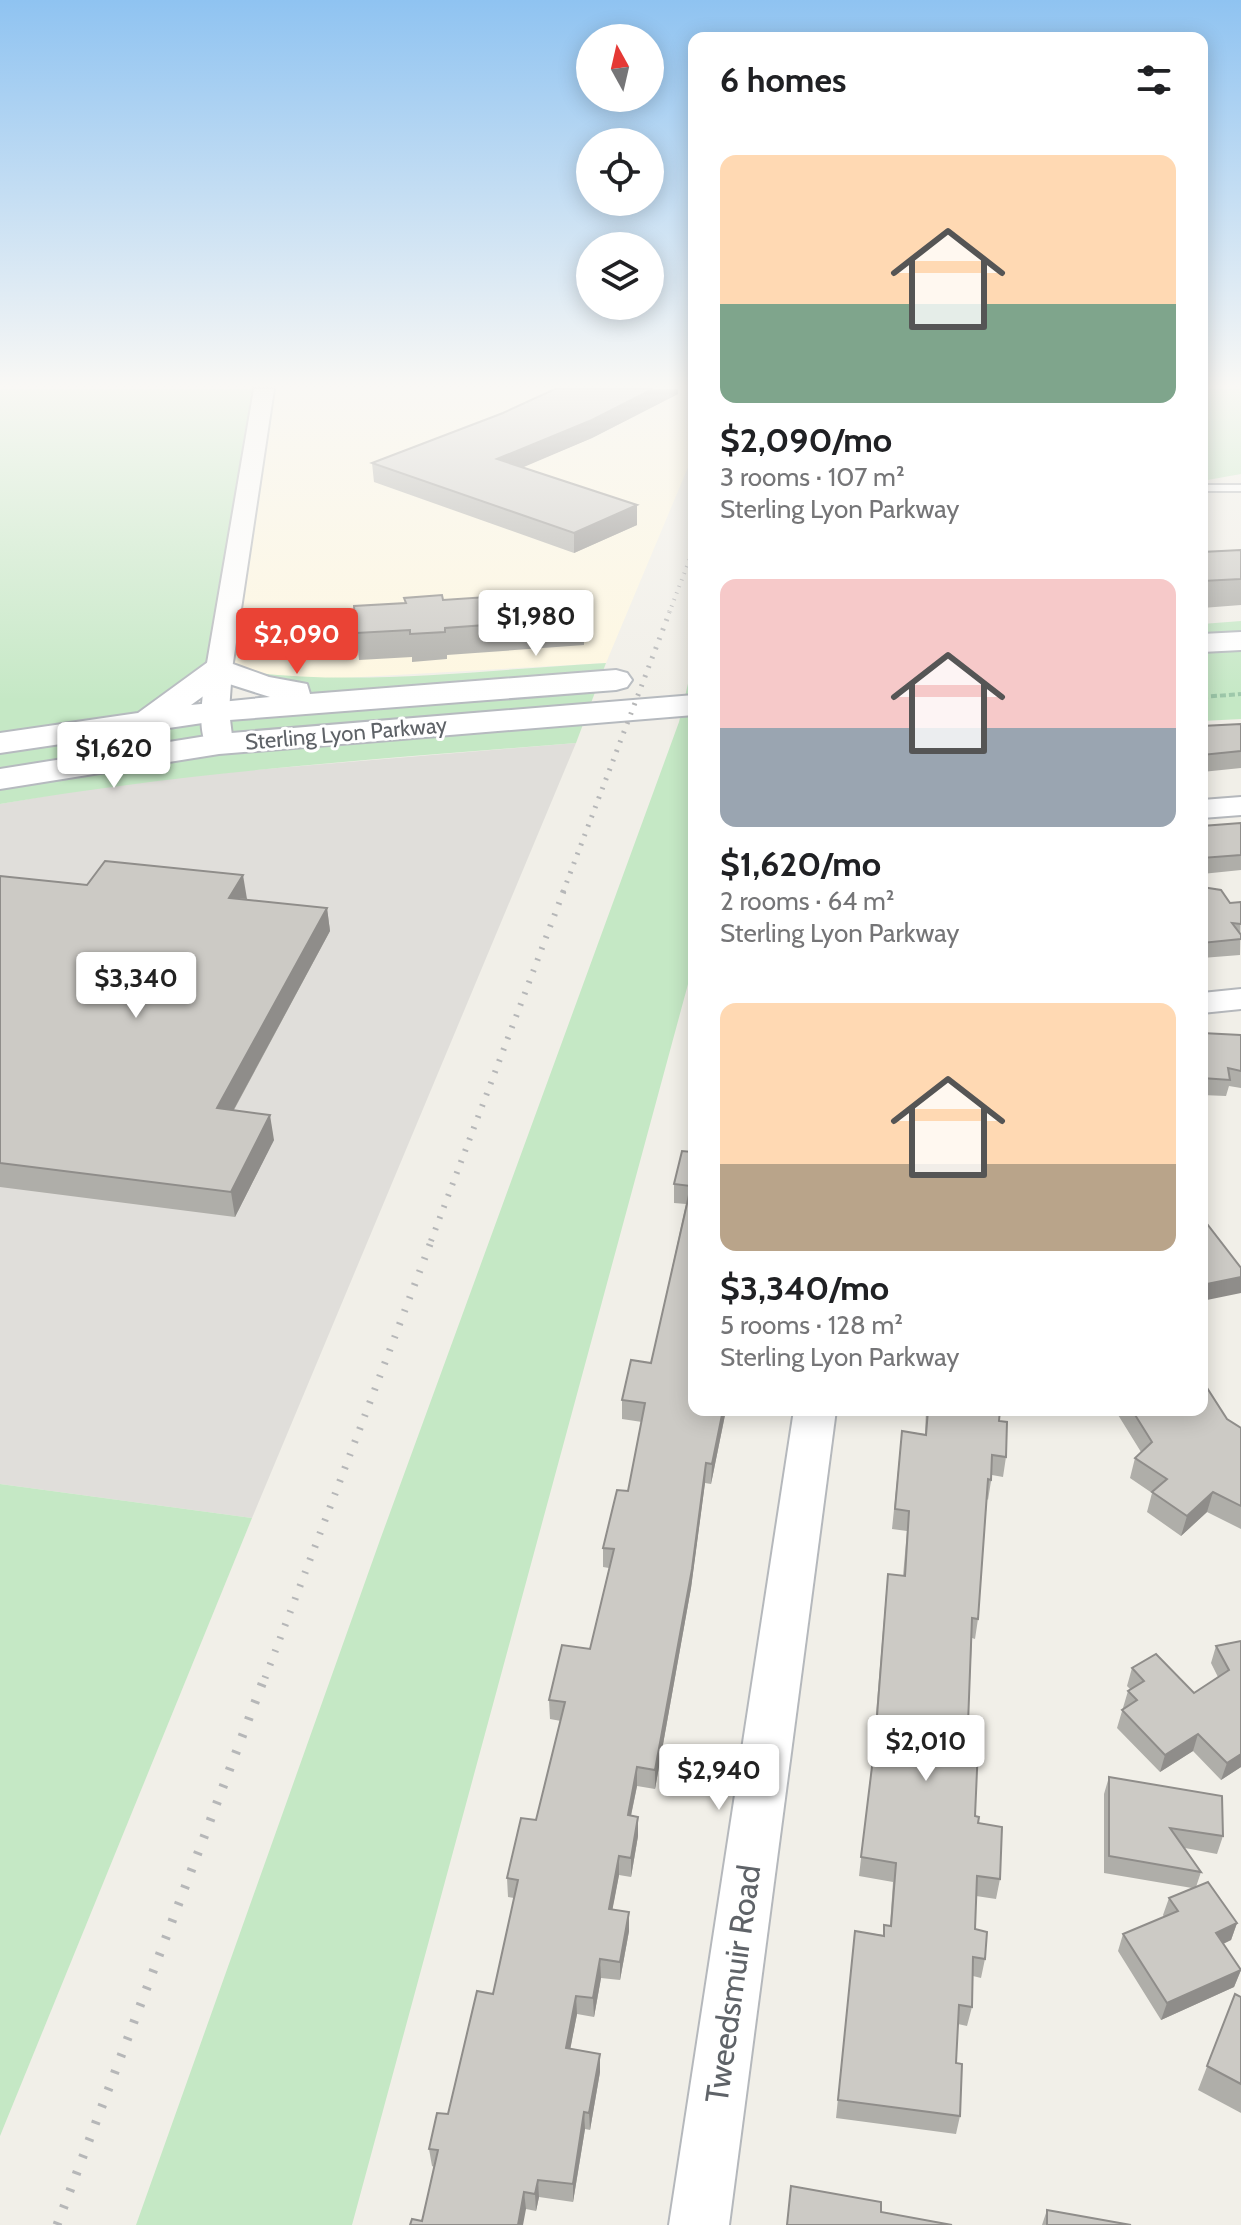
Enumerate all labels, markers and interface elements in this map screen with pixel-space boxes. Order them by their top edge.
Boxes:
north arrow [576,24,664,112]
map controls [576,24,664,320]
icon: filters [1132,58,1176,102]
text: 6 homes [720,59,846,101]
button: locate [576,128,664,216]
icon: home [876,207,1020,351]
button: layers [576,232,664,320]
text: $2,090/mo [720,419,892,461]
text: 3 rooms · 107 m² [720,461,905,493]
text: Sterling Lyon Parkway [720,493,959,525]
pin: $1,980 [471,590,601,658]
text: $1,980 [497,600,576,632]
pin: $2,090 [232,608,362,676]
text: $2,090 [254,618,340,650]
icon: home [876,631,1020,775]
street label: Sterling Lyon Parkway [244,711,448,756]
pin: $1,620 [49,722,179,790]
text: $1,620 [75,732,153,764]
text: $1,620/mo [720,843,881,885]
text: 2 rooms · 64 m² [720,885,895,917]
text: Sterling Lyon Parkway [720,917,959,949]
pin: $3,340 [71,952,201,1020]
text: $3,340 [94,962,178,994]
icon: home [876,1055,1020,1199]
text: $3,340/mo [720,1267,889,1309]
text: 5 rooms · 128 m² [720,1309,903,1341]
text: Sterling Lyon Parkway [720,1341,959,1373]
pin: $2,010 [861,1715,991,1783]
text: $2,010 [886,1725,966,1757]
pin: $2,940 [654,1744,784,1812]
text: $2,940 [677,1754,761,1786]
street label: Tweedsmuir Road [697,1862,769,2105]

